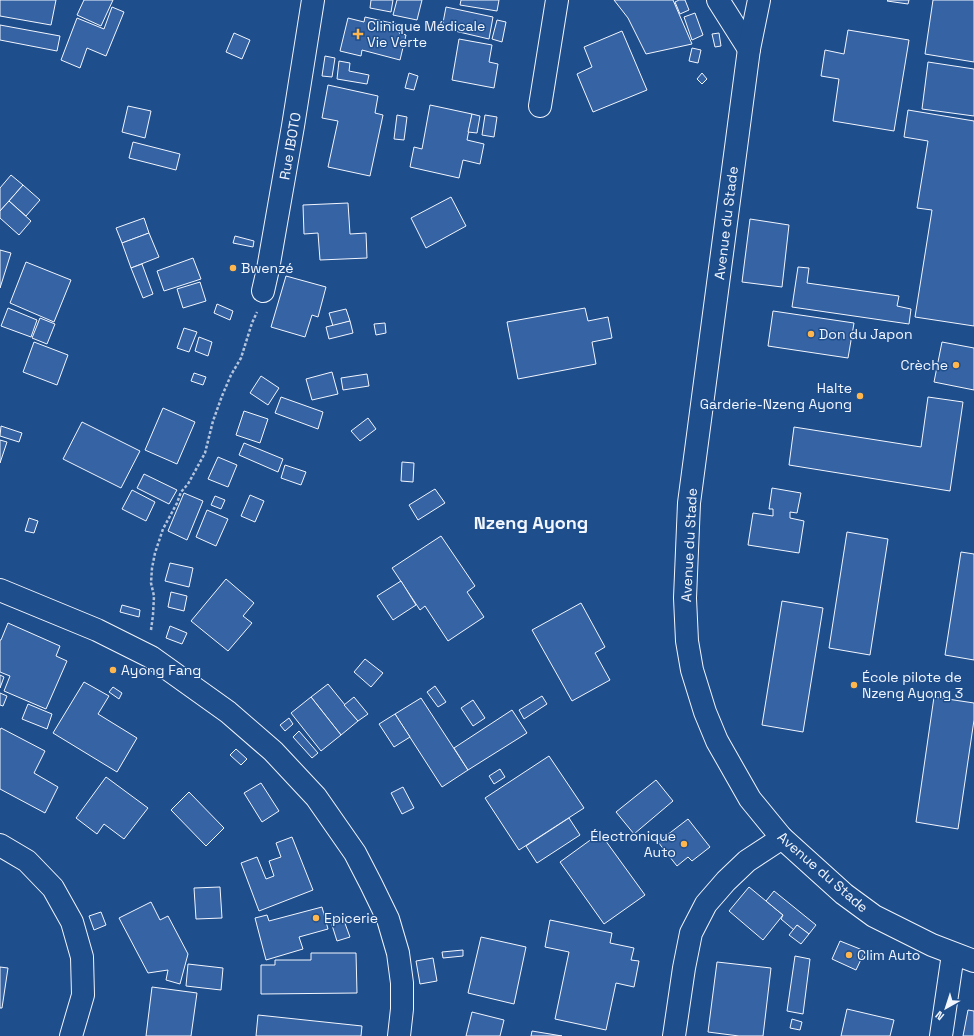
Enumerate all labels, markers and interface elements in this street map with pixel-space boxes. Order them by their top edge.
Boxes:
place label: Clinique Médicale Vie Verte [367,17,485,51]
marker: Clinique Médicale Vie Verte [352,28,364,40]
street label: Rue IBOTO [275,111,305,181]
street label: Avenue du Stade [710,165,742,281]
place label: Bwenzé [241,259,294,277]
marker: Bwenzé [228,263,238,273]
place label: Don du Japon [819,325,913,343]
marker: Don du Japon [806,329,816,339]
place label: Crèche [900,356,948,374]
marker: Crèche [951,360,961,370]
place label: Halte Garderie-Nzeng Ayong [700,379,852,413]
marker: Halte Garderie-Nzeng Ayong [855,391,865,401]
street label: Avenue du Stade [677,487,701,603]
district label: Nzeng Ayong [474,511,588,534]
place label: Ayong Fang [121,661,201,679]
marker: Ayong Fang [108,665,118,675]
place label: École pilote de Nzeng Ayong 3 [862,668,963,702]
marker: École pilote de Nzeng Ayong 3 [849,680,859,690]
place label: Électronique Auto [590,827,676,861]
street label: Avenue du Stade [774,828,872,916]
marker: Électronique Auto [679,839,689,849]
place label: Epicerie [324,909,378,927]
marker: Epicerie [311,913,321,923]
place label: Clim Auto [857,946,921,964]
marker: Clim Auto [844,950,854,960]
north arrow [926,988,966,1028]
text: N [932,1008,947,1024]

